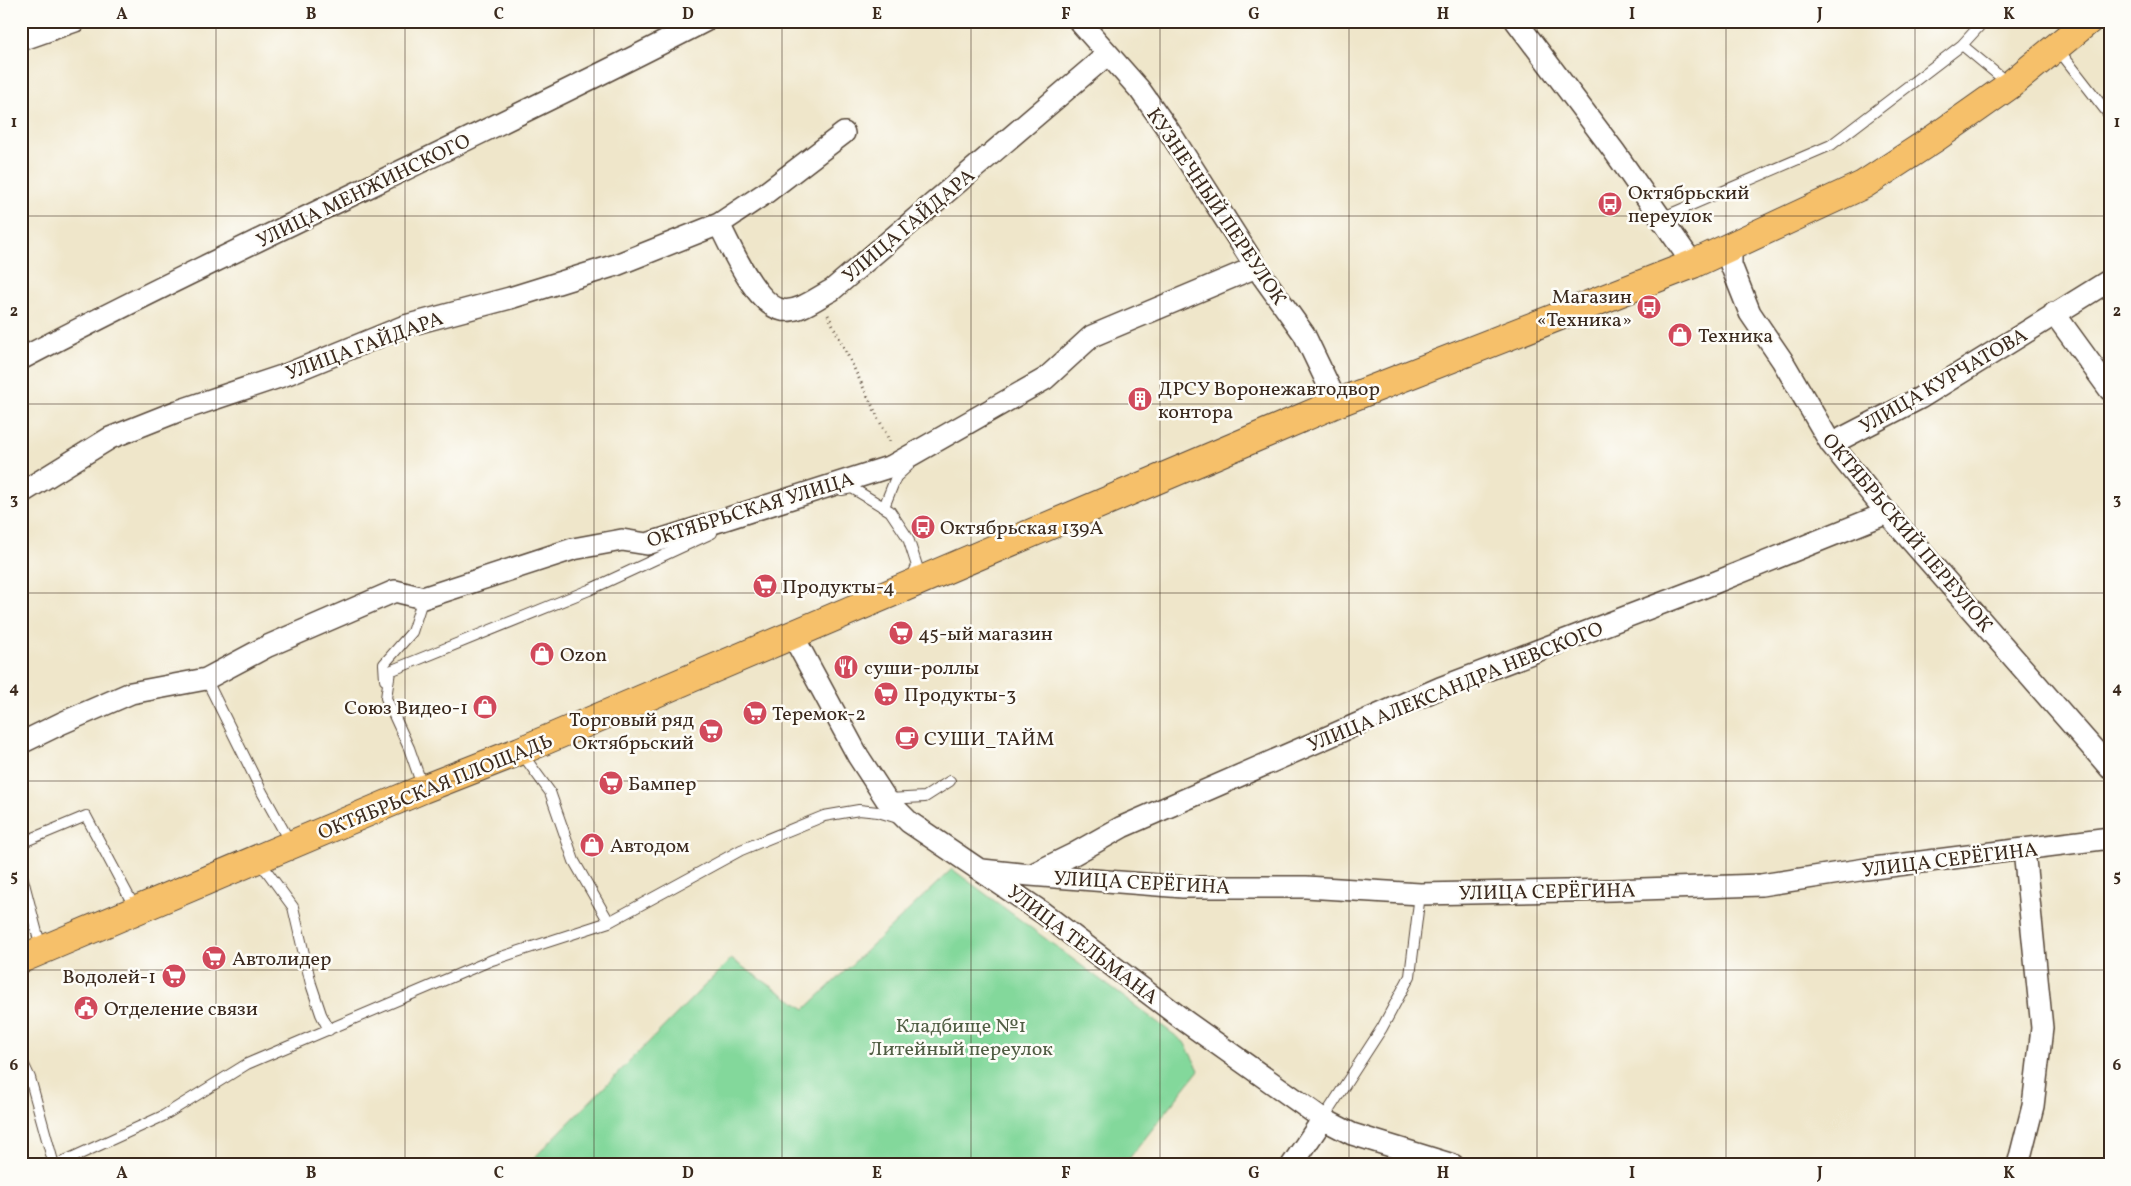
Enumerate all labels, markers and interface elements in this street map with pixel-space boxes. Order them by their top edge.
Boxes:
text: A [116,4,128,26]
text: B [306,4,317,26]
text: C [494,4,504,26]
text: D [682,4,694,26]
text: E [872,4,882,26]
text: F [1061,4,1071,26]
text: G [1248,4,1260,26]
text: H [1437,4,1449,26]
text: I [1629,4,1635,26]
text: J [1816,4,1823,26]
text: K [2003,4,2015,26]
street label: КУЗНЕЧНЫЙ ПЕРЕУЛОК [1139,103,1292,312]
text: 1 [11,112,17,134]
text: 1 [2114,112,2120,134]
street label: УЛИЦА МЕНЖИНСКОГО [252,128,476,256]
street label: УЛИЦА ГАЙДАРА [837,163,982,290]
place label: Октябрьский переулок [1628,180,1749,231]
bus stop icon: Октябрьский переулок [1597,191,1623,217]
place label: Магазин «Техника» [1537,284,1632,335]
bus stop icon: Магазин «Техника» [1636,294,1662,320]
text: 2 [10,301,18,323]
text: 2 [2113,301,2121,323]
street label: УЛИЦА ГАЙДАРА [282,305,447,388]
shop icon: Техника [1667,322,1693,348]
street label: УЛИЦА КУРЧАТОВА [1855,322,2033,441]
place label: Техника [1698,323,1773,351]
place label: ДРСУ Воронежавтодвор контора [1158,376,1380,427]
building icon: ДРСУ Воронежавтодвор контора [1127,386,1153,412]
street label: ОКТЯБРЬСКИЙ ПЕРЕУЛОК [1815,428,1998,639]
street label: ОКТЯБРЬСКАЯ УЛИЦА [644,466,858,556]
text: 3 [10,489,18,511]
text: 3 [2113,489,2121,511]
bus stop icon: Октябрьская 139А [910,514,936,540]
place label: Октябрьская 139А [940,515,1104,543]
supermarket icon: Продукты-4 [752,573,778,599]
place label: Продукты-4 [782,574,895,602]
street label: УЛИЦА АЛЕКСАНДРА НЕВСКОГО [1304,616,1608,760]
supermarket icon: 45-ый магазин [888,620,914,646]
place label: 45-ый магазин [918,621,1053,649]
shop icon: Ozon [529,641,555,667]
place label: Ozon [560,642,607,670]
restaurant icon: суши-роллы [833,654,859,680]
place label: суши-роллы [864,655,979,683]
text: 4 [9,678,19,700]
text: 4 [2112,678,2122,700]
supermarket icon: Продукты-3 [873,681,899,707]
place label: Продукты-3 [904,682,1016,710]
shop icon: Союз Видео-1 [472,694,498,720]
place label: Союз Видео-1 [344,695,468,723]
supermarket icon: Теремок-2 [742,700,768,726]
place label: Теремок-2 [772,701,866,729]
place label: Торговый ряд Октябрьский [569,707,694,758]
supermarket icon: Торговый ряд Октябрьский [698,718,724,744]
cafe icon: СУШИ_ТАЙМ [894,725,920,751]
place label: СУШИ_ТАЙМ [924,726,1054,754]
street label: ОКТЯБРЬСКАЯ ПЛОЩАДЬ [314,728,557,848]
supermarket icon: Бампер [598,770,624,796]
place label: Бампер [628,771,697,799]
shop icon: Автодом [579,832,605,858]
place label: Автодом [610,833,690,861]
street label: УЛИЦА СЕРЁГИНА [1861,836,2040,886]
street label: УЛИЦА СЕРЁГИНА [1053,865,1231,903]
text: 5 [10,866,18,888]
text: 5 [2113,866,2121,888]
street label: УЛИЦА СЕРЁГИНА [1458,877,1636,909]
street label: УЛИЦА ТЕЛЬМАНА [1000,879,1163,1012]
supermarket icon: Автолидер [201,945,227,971]
place label: Автолидер [232,946,332,974]
supermarket icon: Водолей-1 [161,963,187,989]
place label: Водолей-1 [62,964,156,992]
public building icon: Отделение связи [73,995,99,1021]
place label: Отделение связи [104,996,258,1024]
park label: Кладбище №1 Литейный переулок [869,1013,1053,1064]
text: 6 [10,1055,19,1077]
text: 6 [2113,1055,2122,1077]
text: A [116,1163,128,1185]
text: B [306,1163,317,1185]
text: C [494,1163,504,1185]
text: D [682,1163,694,1185]
text: E [872,1163,882,1185]
text: F [1061,1163,1071,1185]
text: G [1248,1163,1260,1185]
text: H [1437,1163,1449,1185]
text: I [1629,1163,1635,1185]
text: J [1816,1163,1823,1185]
text: K [2003,1163,2015,1185]

